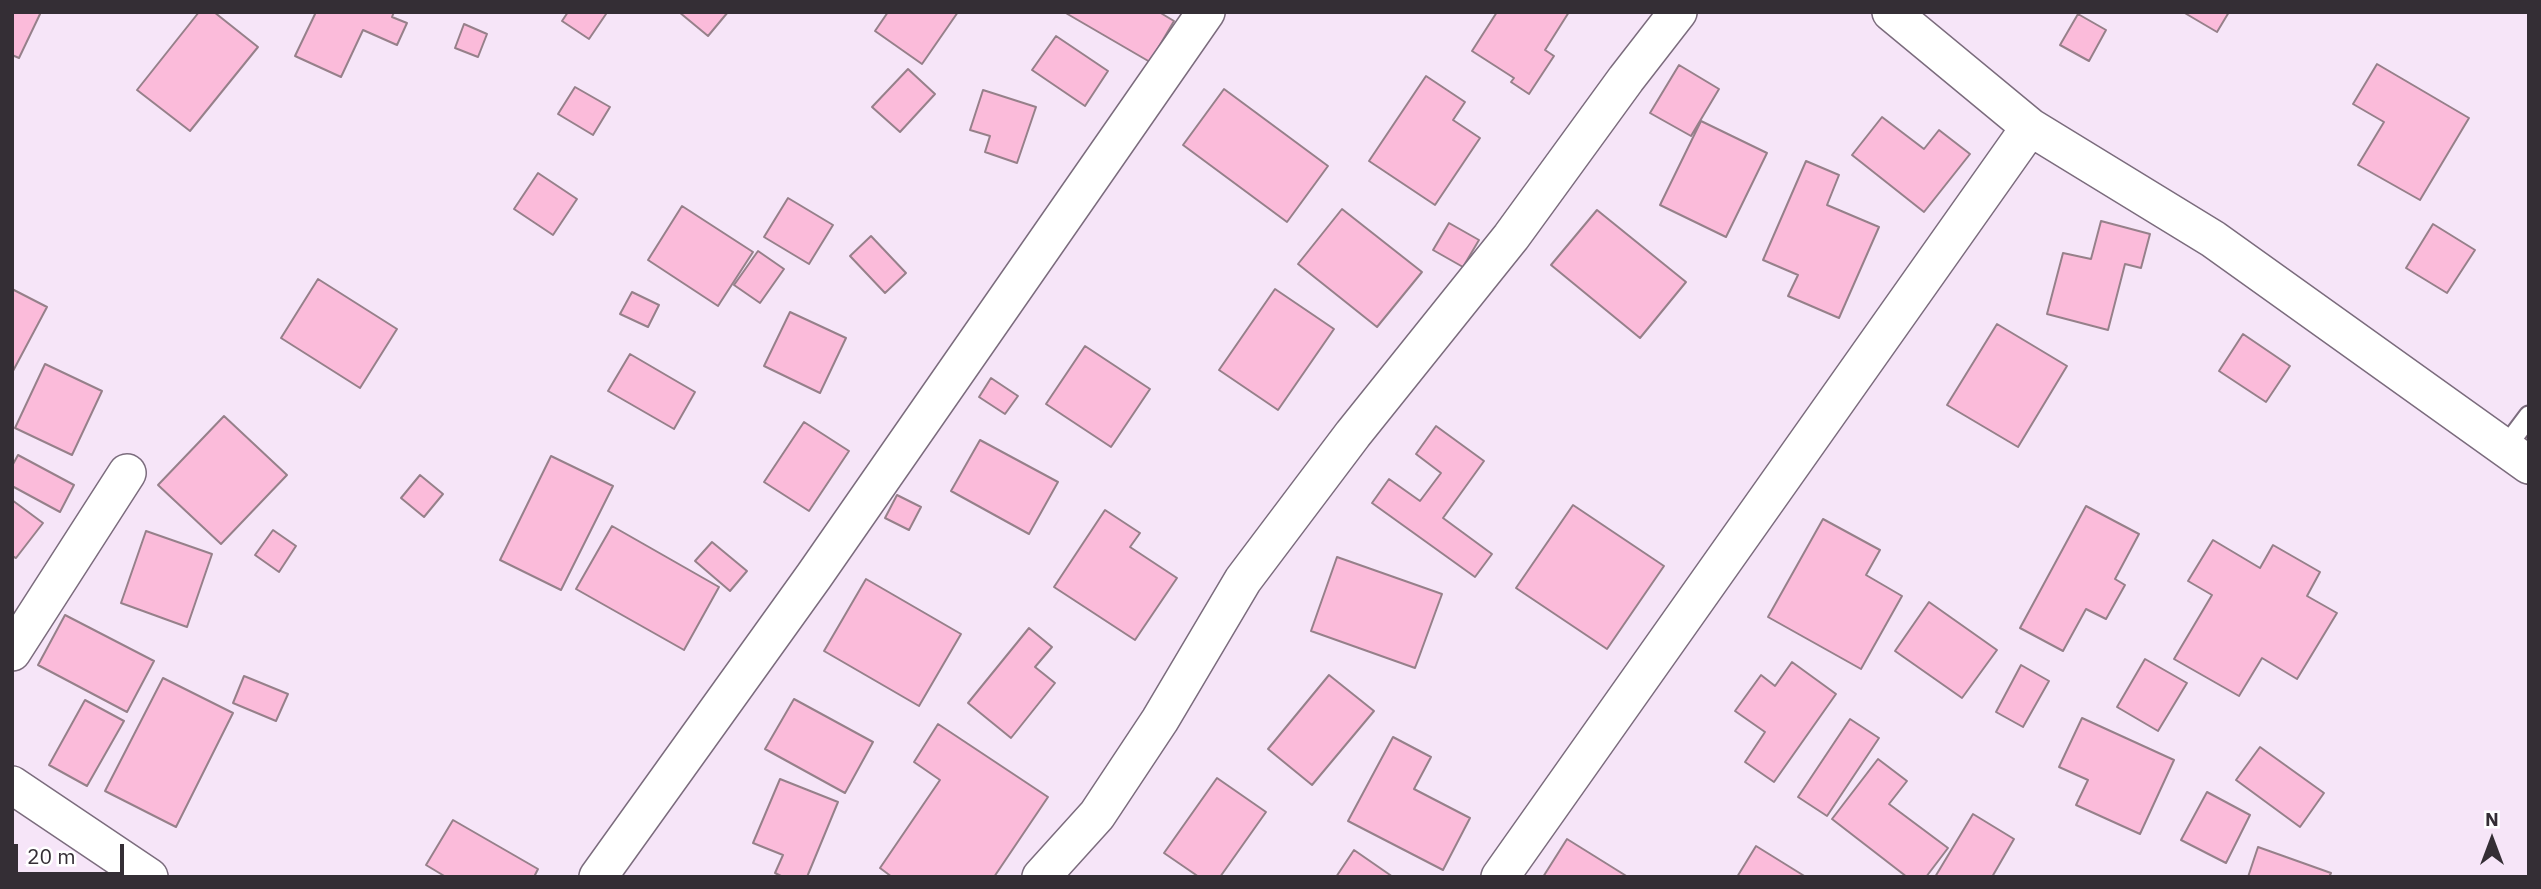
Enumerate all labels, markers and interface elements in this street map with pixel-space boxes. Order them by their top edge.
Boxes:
north arrow [2457,805,2527,875]
text: N [2485,807,2499,831]
scale bar [18,830,128,874]
text: 20 m [27,842,76,870]

